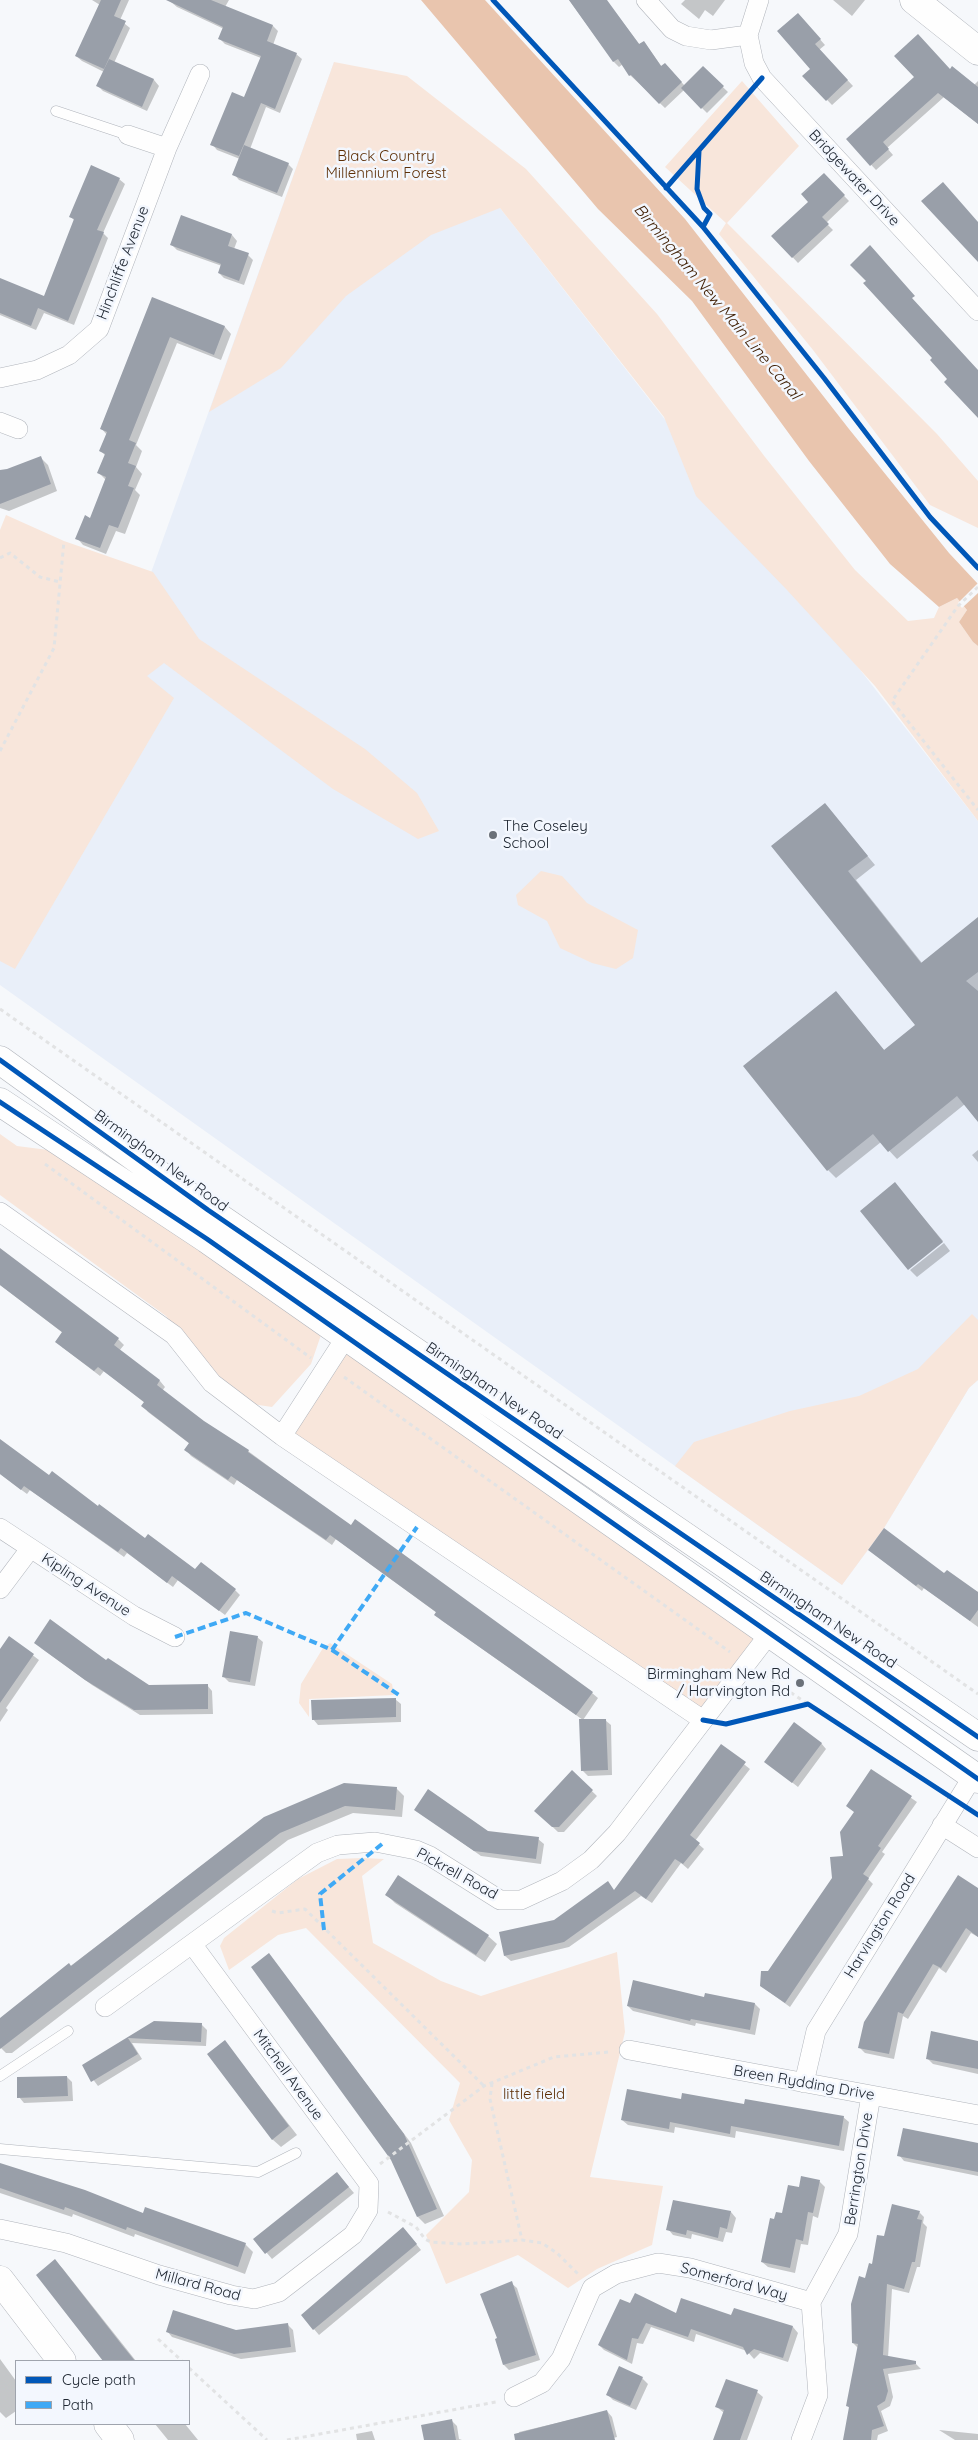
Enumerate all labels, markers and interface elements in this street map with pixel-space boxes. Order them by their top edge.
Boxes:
street label: Bridgewater Drive [805,126,903,230]
park label: Black Country Millennium Forest [325,147,447,182]
water label: Birmingham New Main Line Canal [629,200,805,404]
street label: Hinchliffe Avenue [93,204,153,322]
place label: The Coseley School [503,817,588,852]
marker: The Coseley School [487,829,499,841]
street label: Birmingham New Road [91,1106,231,1216]
street label: Birmingham New Road [422,1339,566,1443]
street label: Kipling Avenue [38,1550,134,1620]
street label: Birmingham New Road [756,1568,900,1672]
place label: Birmingham New Rd / Harvington Rd [647,1665,790,1700]
marker: Birmingham New Rd / Harvington Rd [794,1677,806,1689]
street label: Pickrell Road [413,1844,501,1904]
street label: Harvington Road [841,1871,919,1981]
street label: Mitchell Avenue [249,2026,327,2124]
street label: Breen Rydding Drive [732,2062,876,2104]
park label: little field [503,2085,565,2103]
street label: Berrington Drive [841,2111,877,2227]
street label: Somerford Way [679,2259,789,2305]
street label: Millard Road [153,2265,243,2305]
legend [15,2360,190,2425]
text: Cycle path [62,2370,136,2389]
text: Path [62,2395,94,2414]

